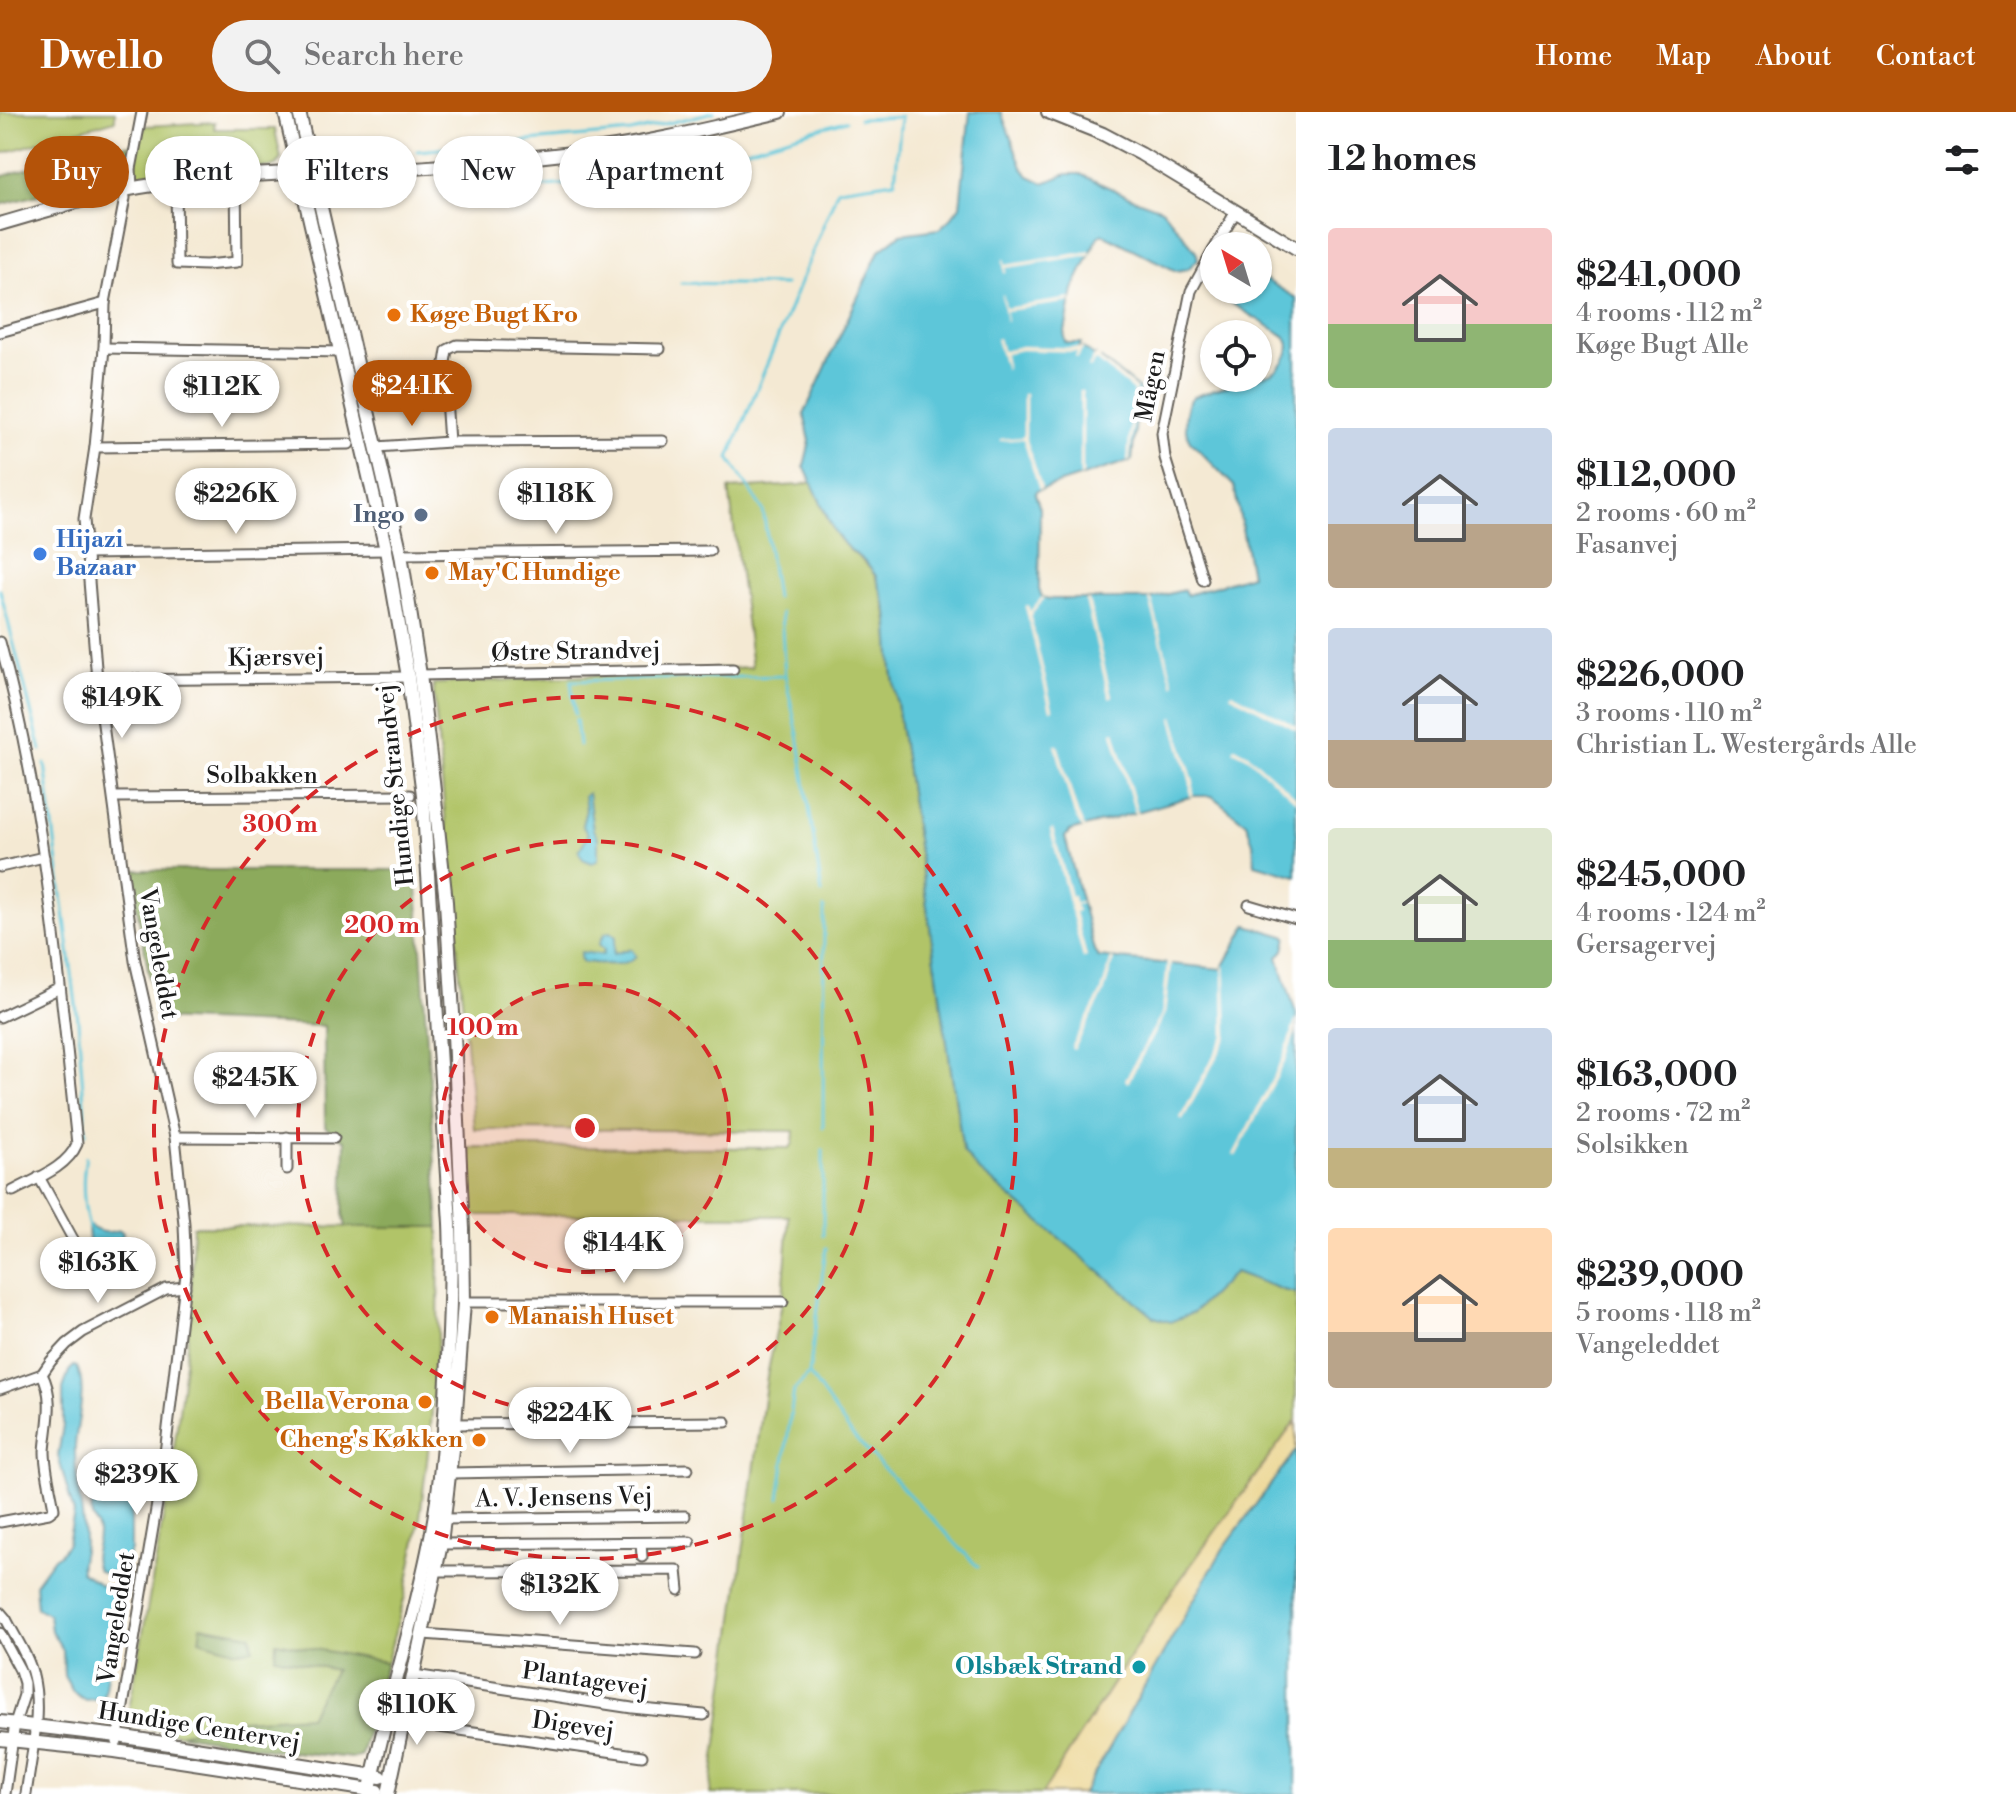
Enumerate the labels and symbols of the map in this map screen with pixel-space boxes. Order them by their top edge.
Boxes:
north arrow [1200,232,1272,304]
place label: Køge Bugt Kro [410,300,578,330]
marker: Køge Bugt Kro [385,306,403,324]
street label: Mågen [1129,348,1173,424]
pin: $241K [356,360,468,428]
pin: $112K [166,361,278,429]
pin: $226K [180,468,292,536]
pin: $118K [500,468,612,536]
place label: Ingo [353,500,405,530]
marker: Ingo [412,506,430,524]
place label: Hijazi Bazaar [56,525,137,583]
marker: Hijazi Bazaar [31,545,49,563]
place label: May'C Hundige [448,558,621,588]
marker: May'C Hundige [423,564,441,582]
street label: Østre Strandvej [491,636,661,668]
street label: Kjærsvej [227,642,325,674]
pin: $149K [66,672,178,740]
street label: Hundige Strandvej [370,683,422,887]
street label: Solbakken [206,761,318,791]
text: 300 m [242,810,318,840]
street label: Vangeleddet [132,885,184,1023]
text: 200 m [344,911,420,941]
text: 100 m [447,1013,519,1043]
pin: $245K [199,1052,311,1120]
centre of rings [571,1114,599,1142]
pin: $144K [568,1217,680,1285]
pin: $163K [42,1237,154,1305]
place label: Manaish Huset [508,1302,674,1332]
marker: Manaish Huset [483,1308,501,1326]
place label: Bella Verona [265,1387,410,1417]
pin: $224K [514,1387,626,1455]
marker: Bella Verona [416,1393,434,1411]
place label: Cheng's Køkken [279,1425,463,1455]
marker: Cheng's Køkken [470,1431,488,1449]
pin: $239K [81,1449,193,1517]
street label: A. V. Jensens Vej [474,1481,653,1515]
street label: Vangeleddet [92,1550,142,1687]
pin: $132K [504,1559,616,1627]
place label: Olsbæk Strand [955,1652,1123,1682]
street label: Plantagevej [520,1656,650,1704]
marker: Olsbæk Strand [1130,1658,1148,1676]
pin: $110K [361,1679,473,1747]
street label: Hundige Centervej [96,1696,302,1758]
street label: Digevej [530,1705,616,1747]

